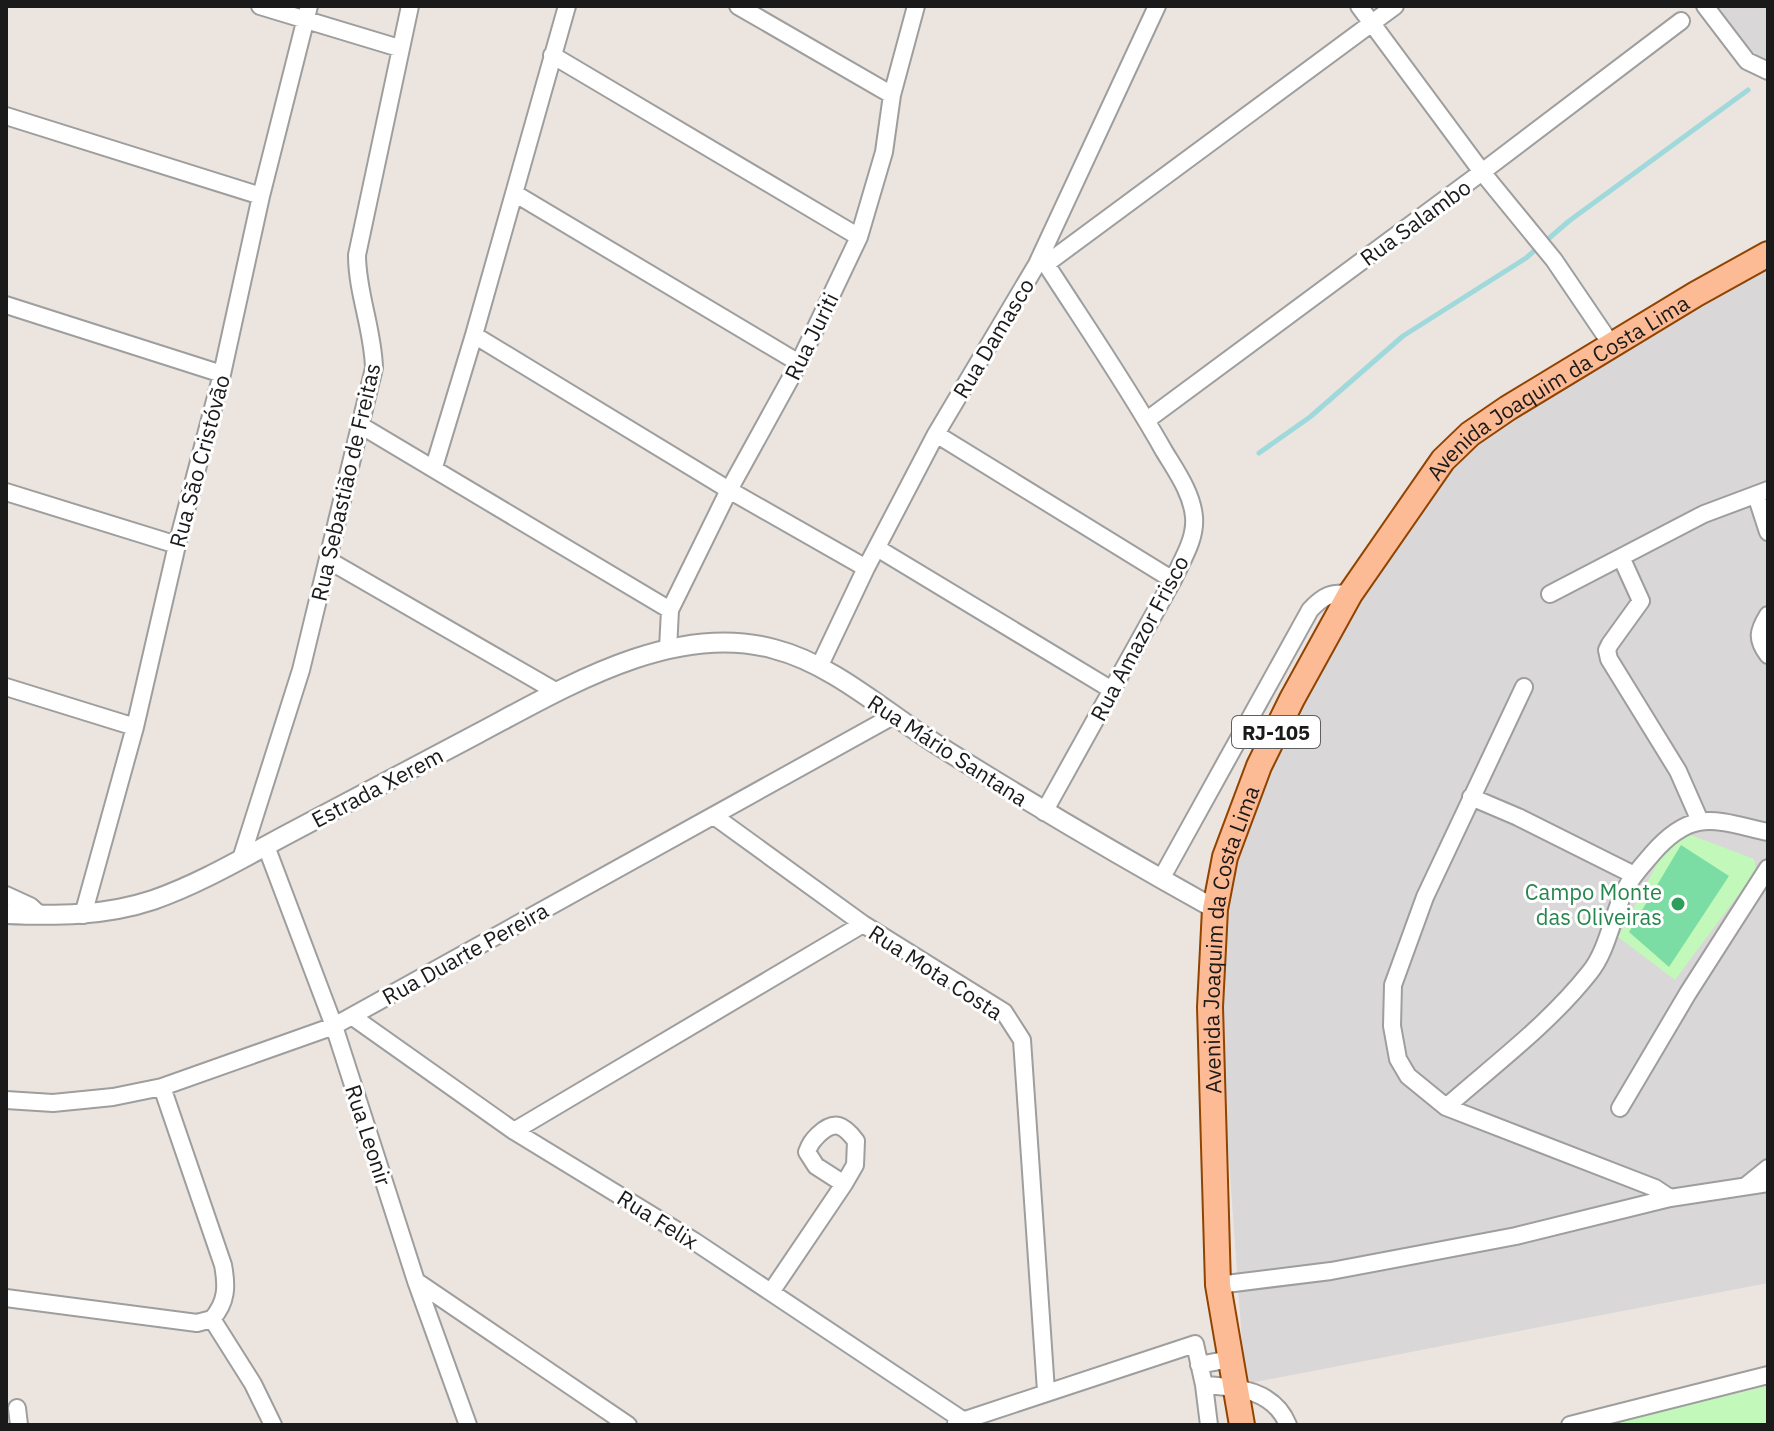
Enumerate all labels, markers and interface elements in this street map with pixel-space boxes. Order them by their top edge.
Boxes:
street label: Rua Salambo [1354,172,1476,272]
street label: Rua Damasco [946,273,1040,403]
street label: Rua Juriti [777,287,845,385]
street label: Avenida Joaquim da Costa Lima [1419,287,1694,485]
street label: Rua Sebastião de Freitas [303,360,387,604]
street label: Rua São Cristóvão [162,371,236,551]
street label: Rua Amazor Frisco [1083,550,1195,726]
street label: Rua Mário Santana [863,687,1034,813]
road number: RJ-105 [1232,716,1320,748]
street label: Estrada Xerem [306,740,448,834]
street label: Avenida Joaquim da Costa Lima [1195,781,1265,1094]
place label: Campo Monte das Oliveiras [1525,877,1662,931]
street label: Rua Duarte Pereira [377,895,554,1011]
marker: Campo Monte das Oliveiras [1669,895,1687,913]
street label: Rua Mota Costa [863,918,1009,1026]
street label: Rua Leonir [339,1081,399,1189]
street label: Rua Felix [612,1183,704,1255]

